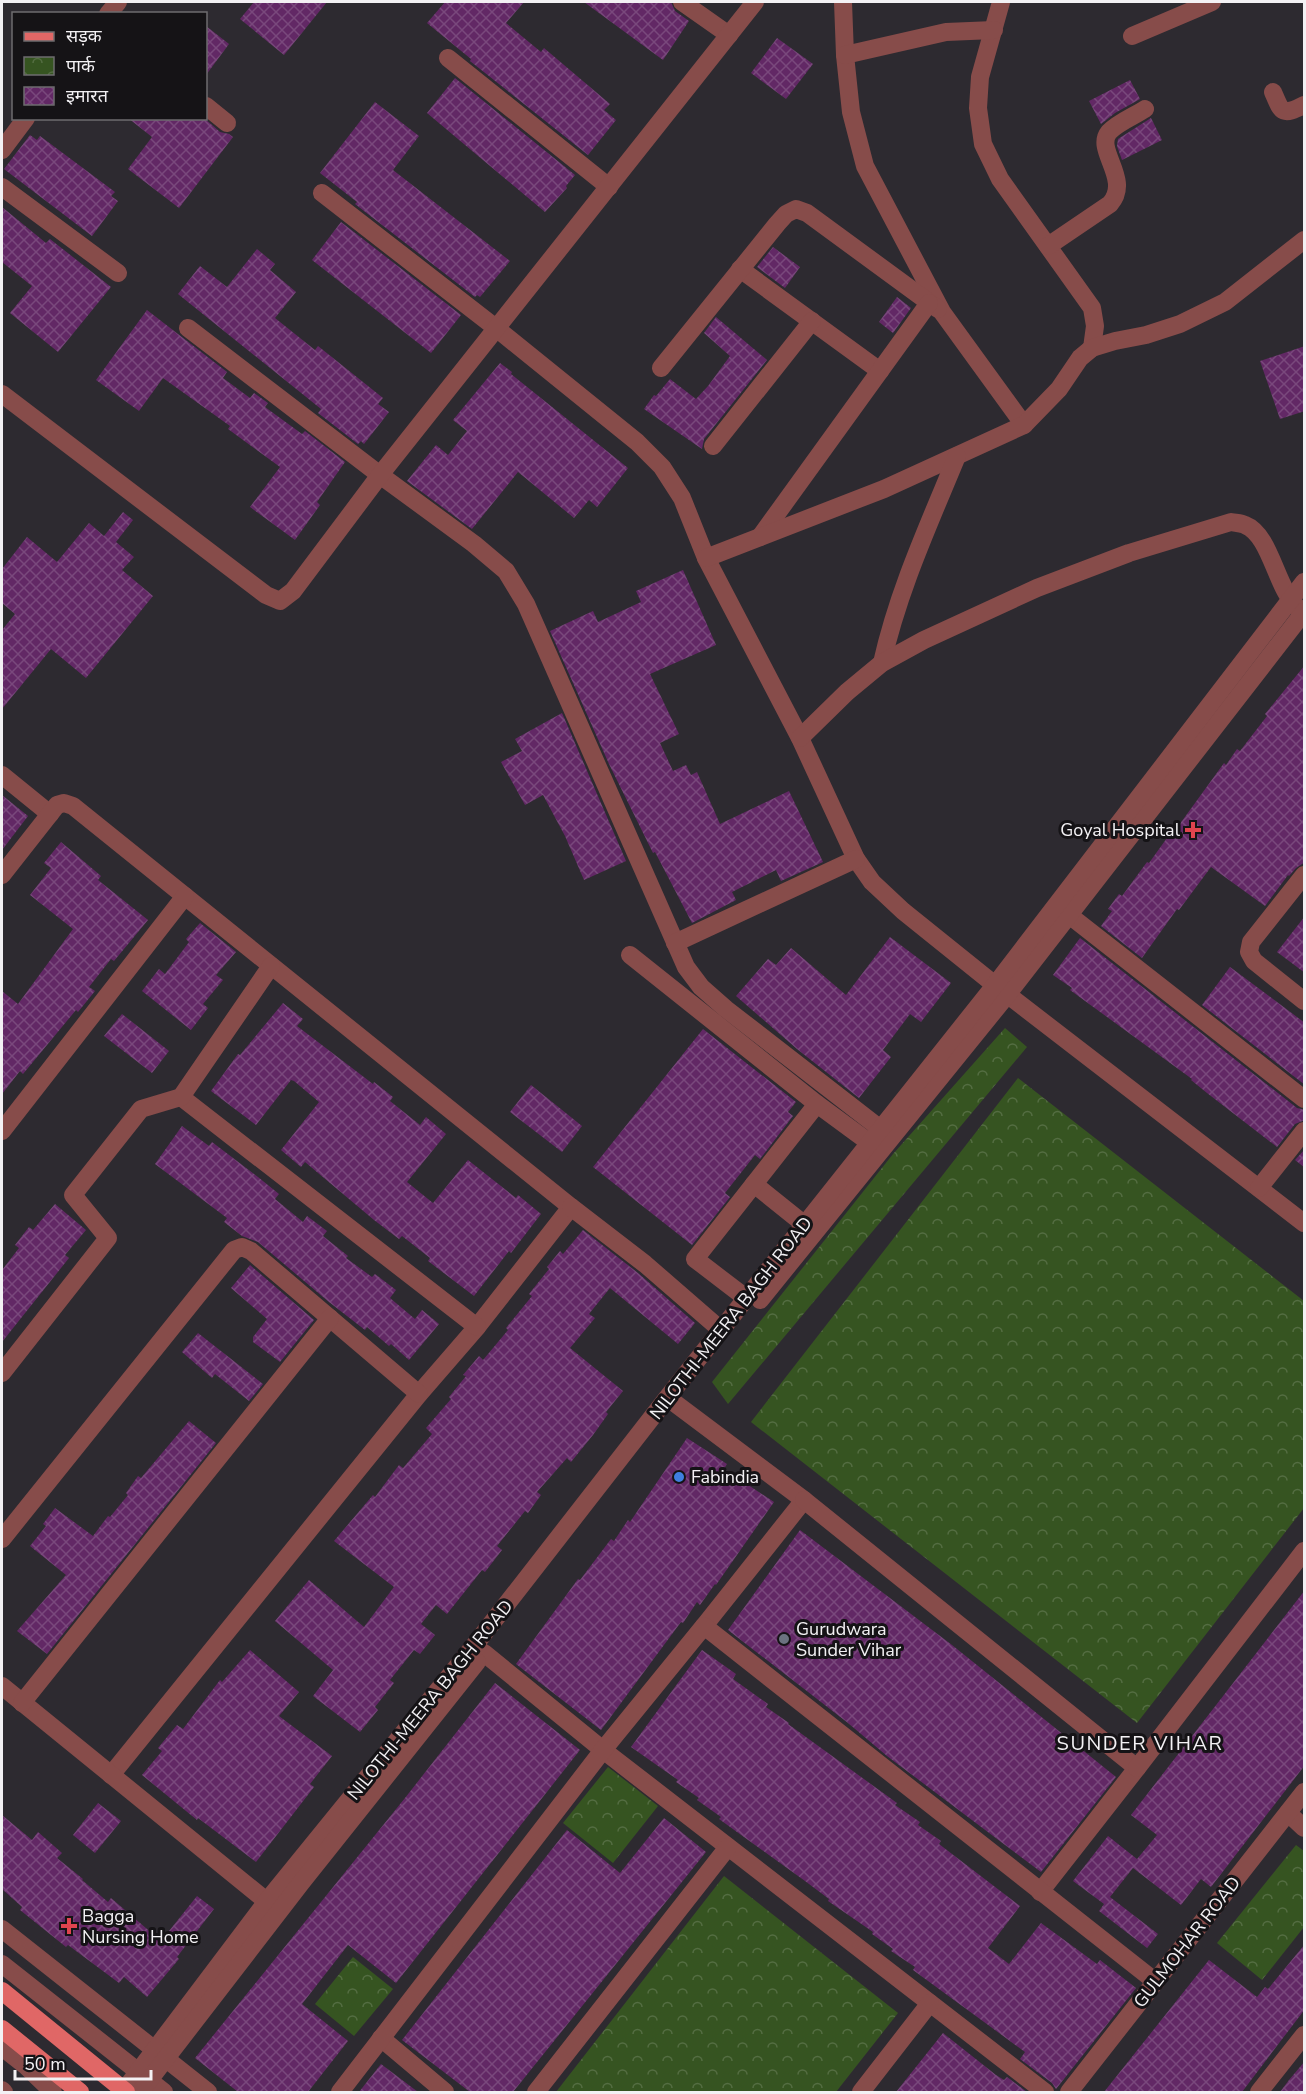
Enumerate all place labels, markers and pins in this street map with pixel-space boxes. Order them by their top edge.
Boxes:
place label: Goyal Hospital [1060,818,1181,842]
marker: Goyal Hospital [1184,821,1202,839]
place label: Fabindia [691,1465,759,1489]
marker: Fabindia [672,1470,686,1484]
place label: Gurudwara Sunder Vihar [796,1617,902,1662]
marker: Gurudwara Sunder Vihar [777,1632,791,1646]
place label: Bagga Nursing Home [82,1904,199,1949]
marker: Bagga Nursing Home [60,1917,78,1935]

